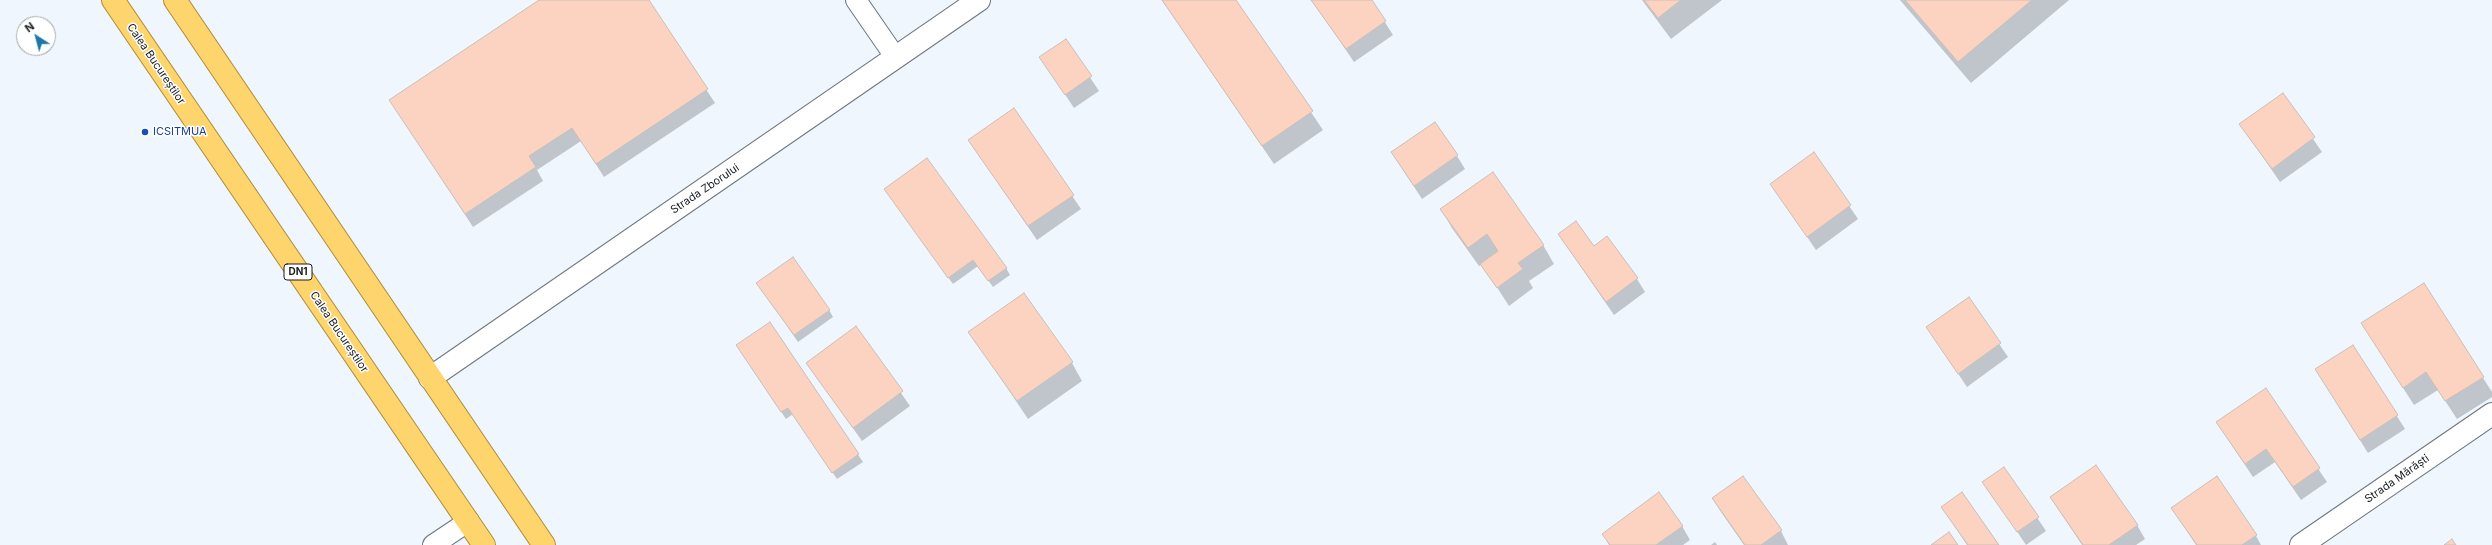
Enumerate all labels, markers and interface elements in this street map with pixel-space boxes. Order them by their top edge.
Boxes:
north arrow [16,16,56,56]
text: N [22,19,37,35]
street label: Calea Bucureștilor [124,21,188,107]
place label: ICSITMUA [153,125,207,139]
marker: ICSITMUA [140,127,150,137]
street label: Strada Zborului [668,161,742,217]
road number: DN1 [284,264,312,280]
street label: Calea Bucureștilor [307,289,371,375]
street label: Strada Mărăști [2362,452,2432,506]

